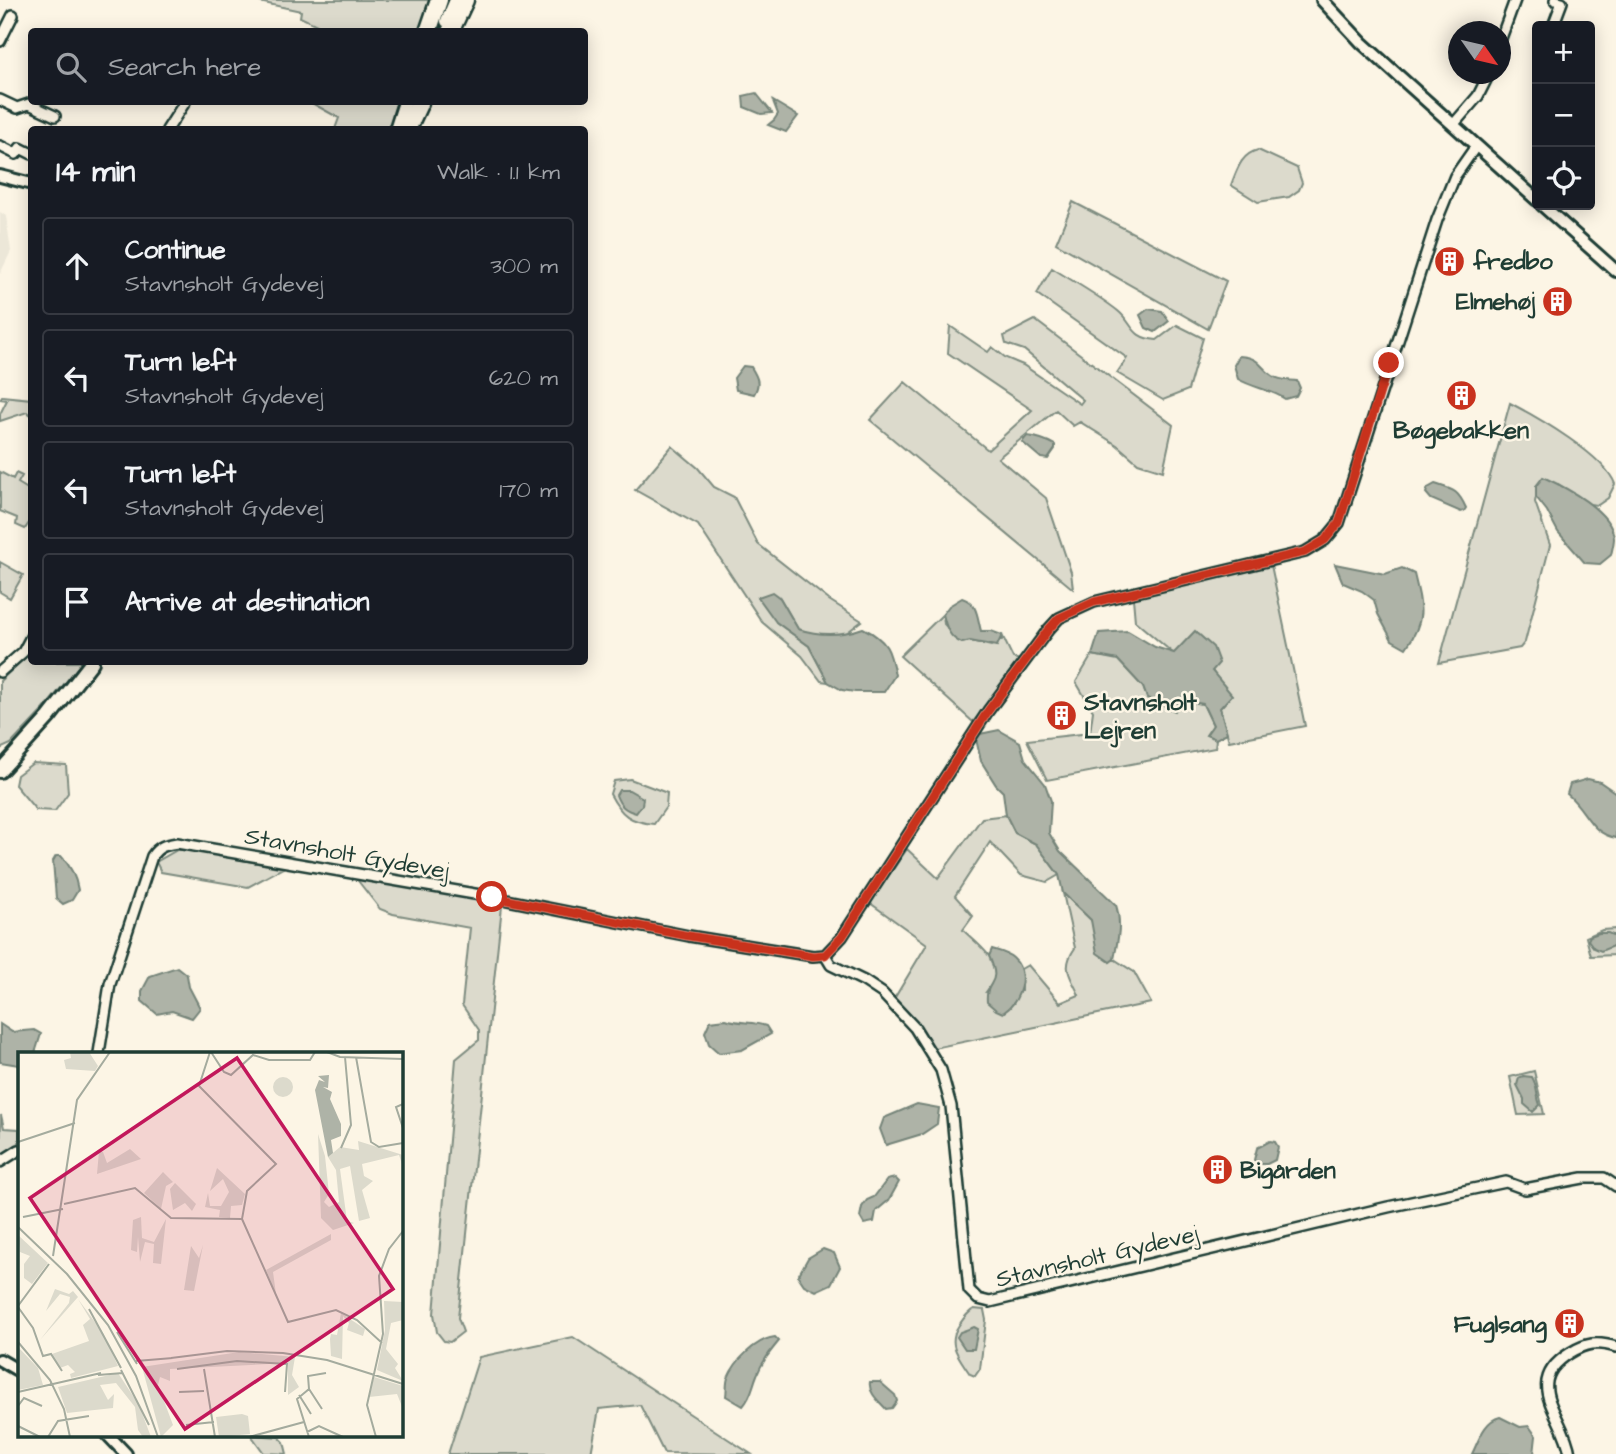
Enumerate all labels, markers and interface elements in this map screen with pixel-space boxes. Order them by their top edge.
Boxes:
north arrow [1448,21,1511,84]
map controls [1532,21,1595,210]
button: + [1532,21,1595,84]
search box [28,28,588,105]
icon: search [52,48,90,86]
text: Search here [108,49,261,85]
button: − [1532,84,1595,147]
button: locate [1532,147,1595,210]
text: 14 min [56,151,135,193]
text: Walk · 1.1 km [437,156,560,188]
text: Continue [125,232,226,268]
building icon: fredbo [1433,244,1467,278]
place label: fredbo [1472,245,1553,279]
icon: ahead [58,247,96,285]
text: 300 m [490,250,558,282]
text: Stavnsholt Gydevej [125,268,323,300]
building icon: Elmehøj [1541,284,1575,318]
place label: Elmehøj [1456,285,1536,319]
text: Turn left [125,344,236,380]
route end [1373,347,1404,378]
icon: left [58,359,96,397]
text: 620 m [489,362,558,394]
building icon: Bøgebakken [1444,379,1478,413]
text: Stavnsholt Gydevej [125,380,323,412]
place label: Bøgebakken [1393,414,1529,449]
text: Turn left [125,456,236,492]
icon: left [58,471,96,509]
text: 170 m [499,474,558,506]
text: Stavnsholt Gydevej [125,492,323,524]
icon: arrive [58,583,96,621]
text: Arrive at destination [125,584,370,620]
place label: Stavnsholt Lejren [1083,686,1197,748]
building icon: Stavnsholt Lejren [1044,699,1078,733]
street label: Stavnsholt Gydevej [242,819,452,890]
route start [476,881,507,912]
inset map [18,1052,402,1436]
building icon: Bigården [1200,1153,1234,1187]
place label: Bigården [1240,1154,1336,1189]
street label: Stavnsholt Gydevej [993,1217,1203,1298]
building icon: Fuglsang [1553,1307,1587,1341]
place label: Fuglsang [1453,1308,1548,1343]

